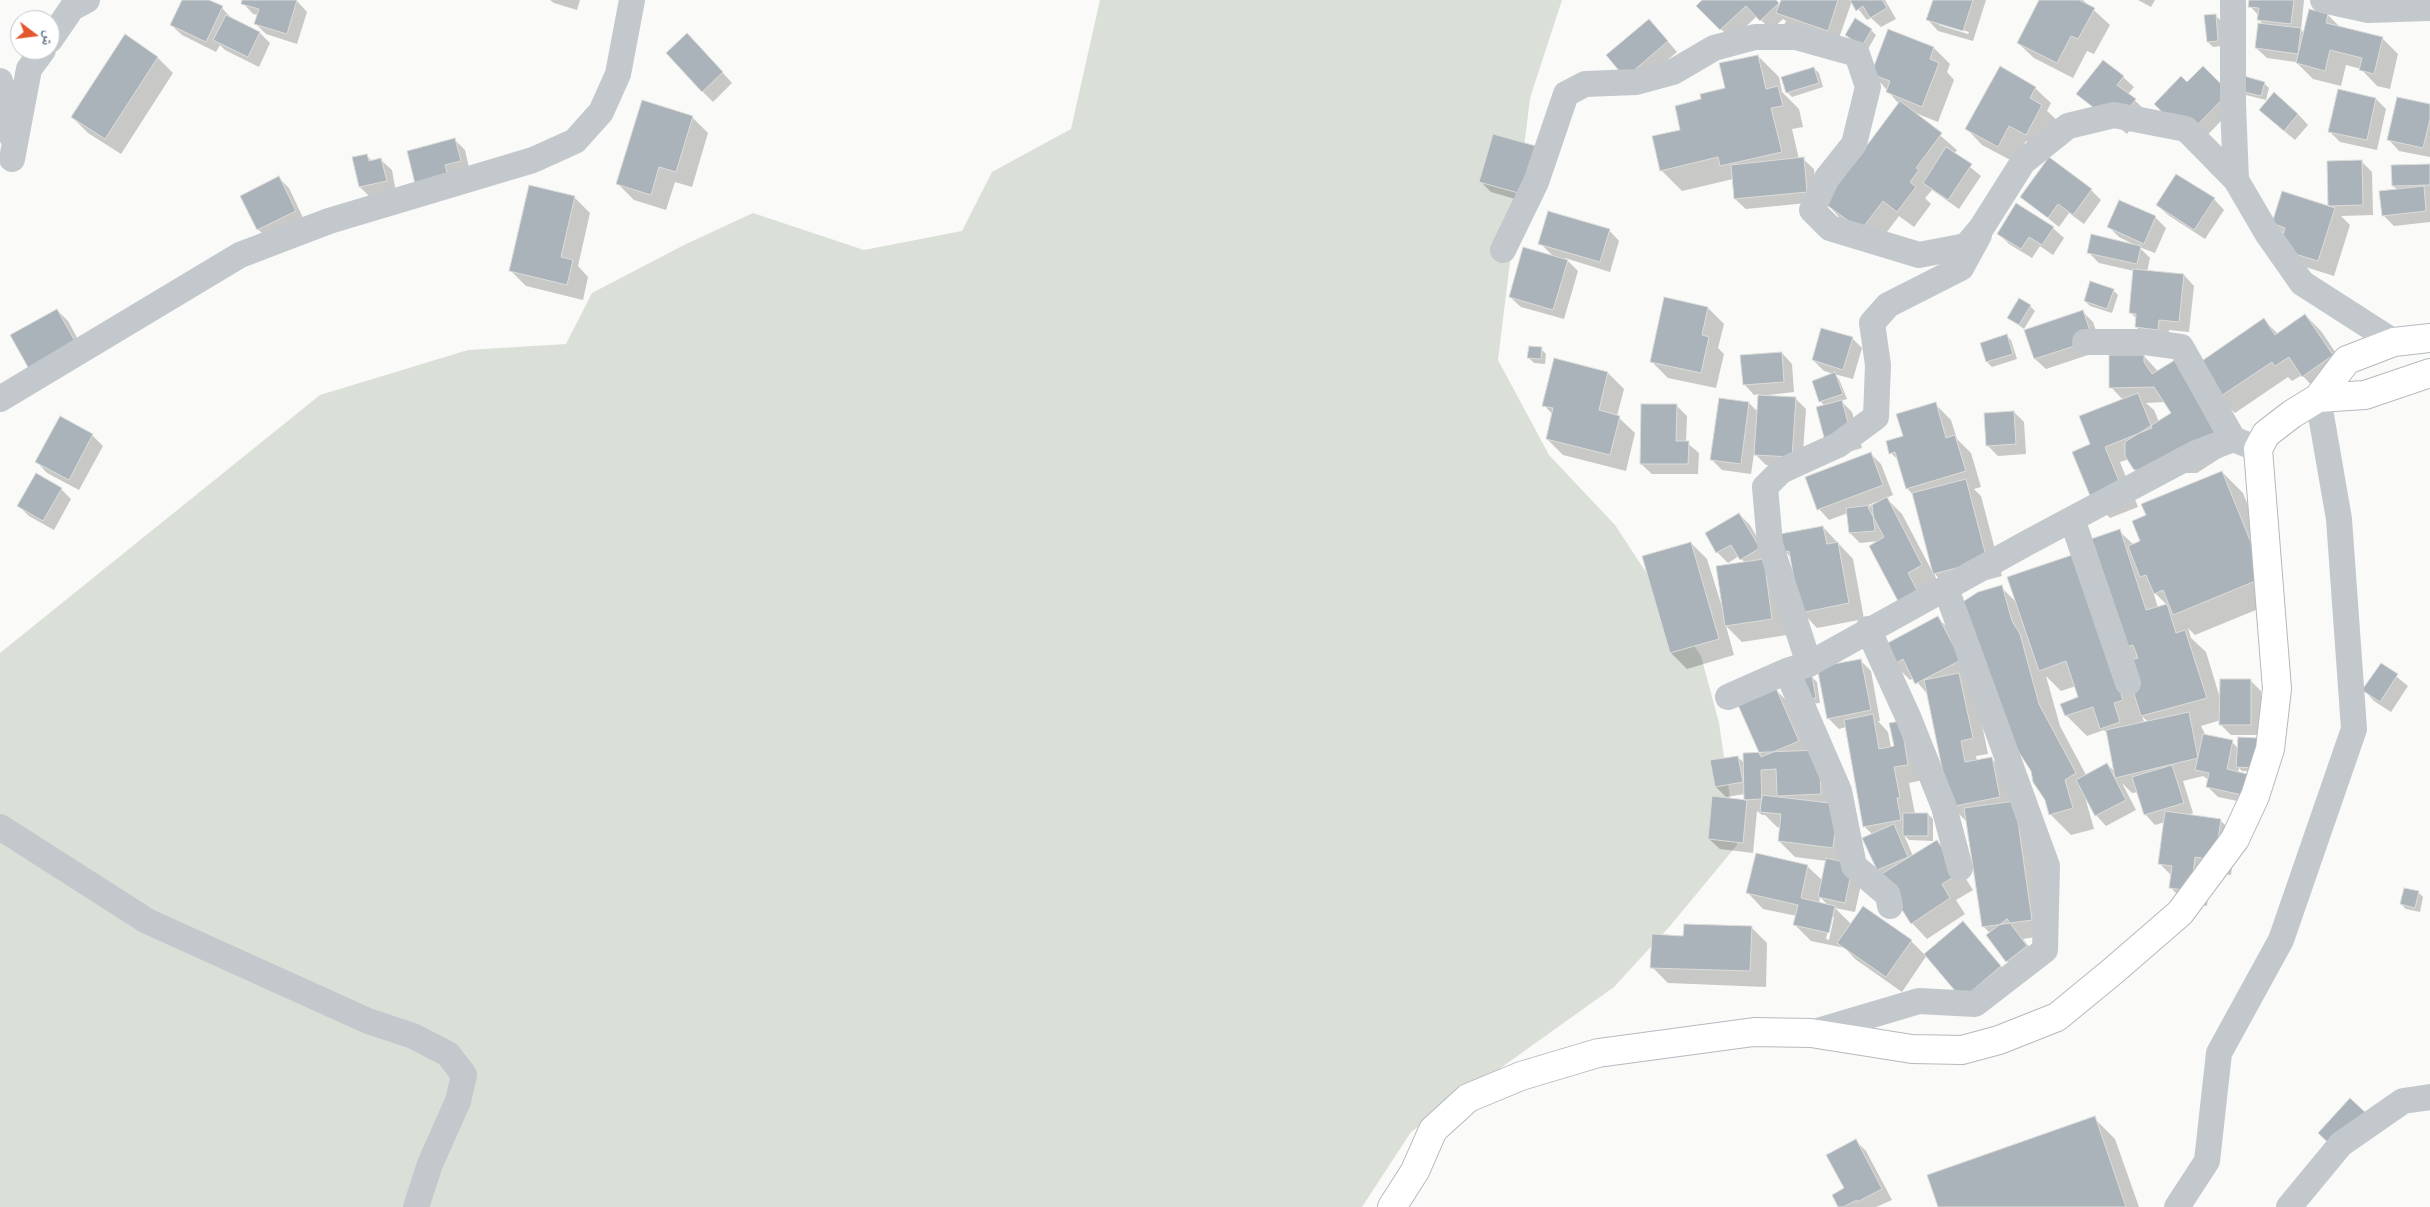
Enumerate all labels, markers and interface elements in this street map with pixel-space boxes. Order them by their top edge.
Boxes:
north arrow [10,10,60,60]
text: ش [38,29,60,48]

